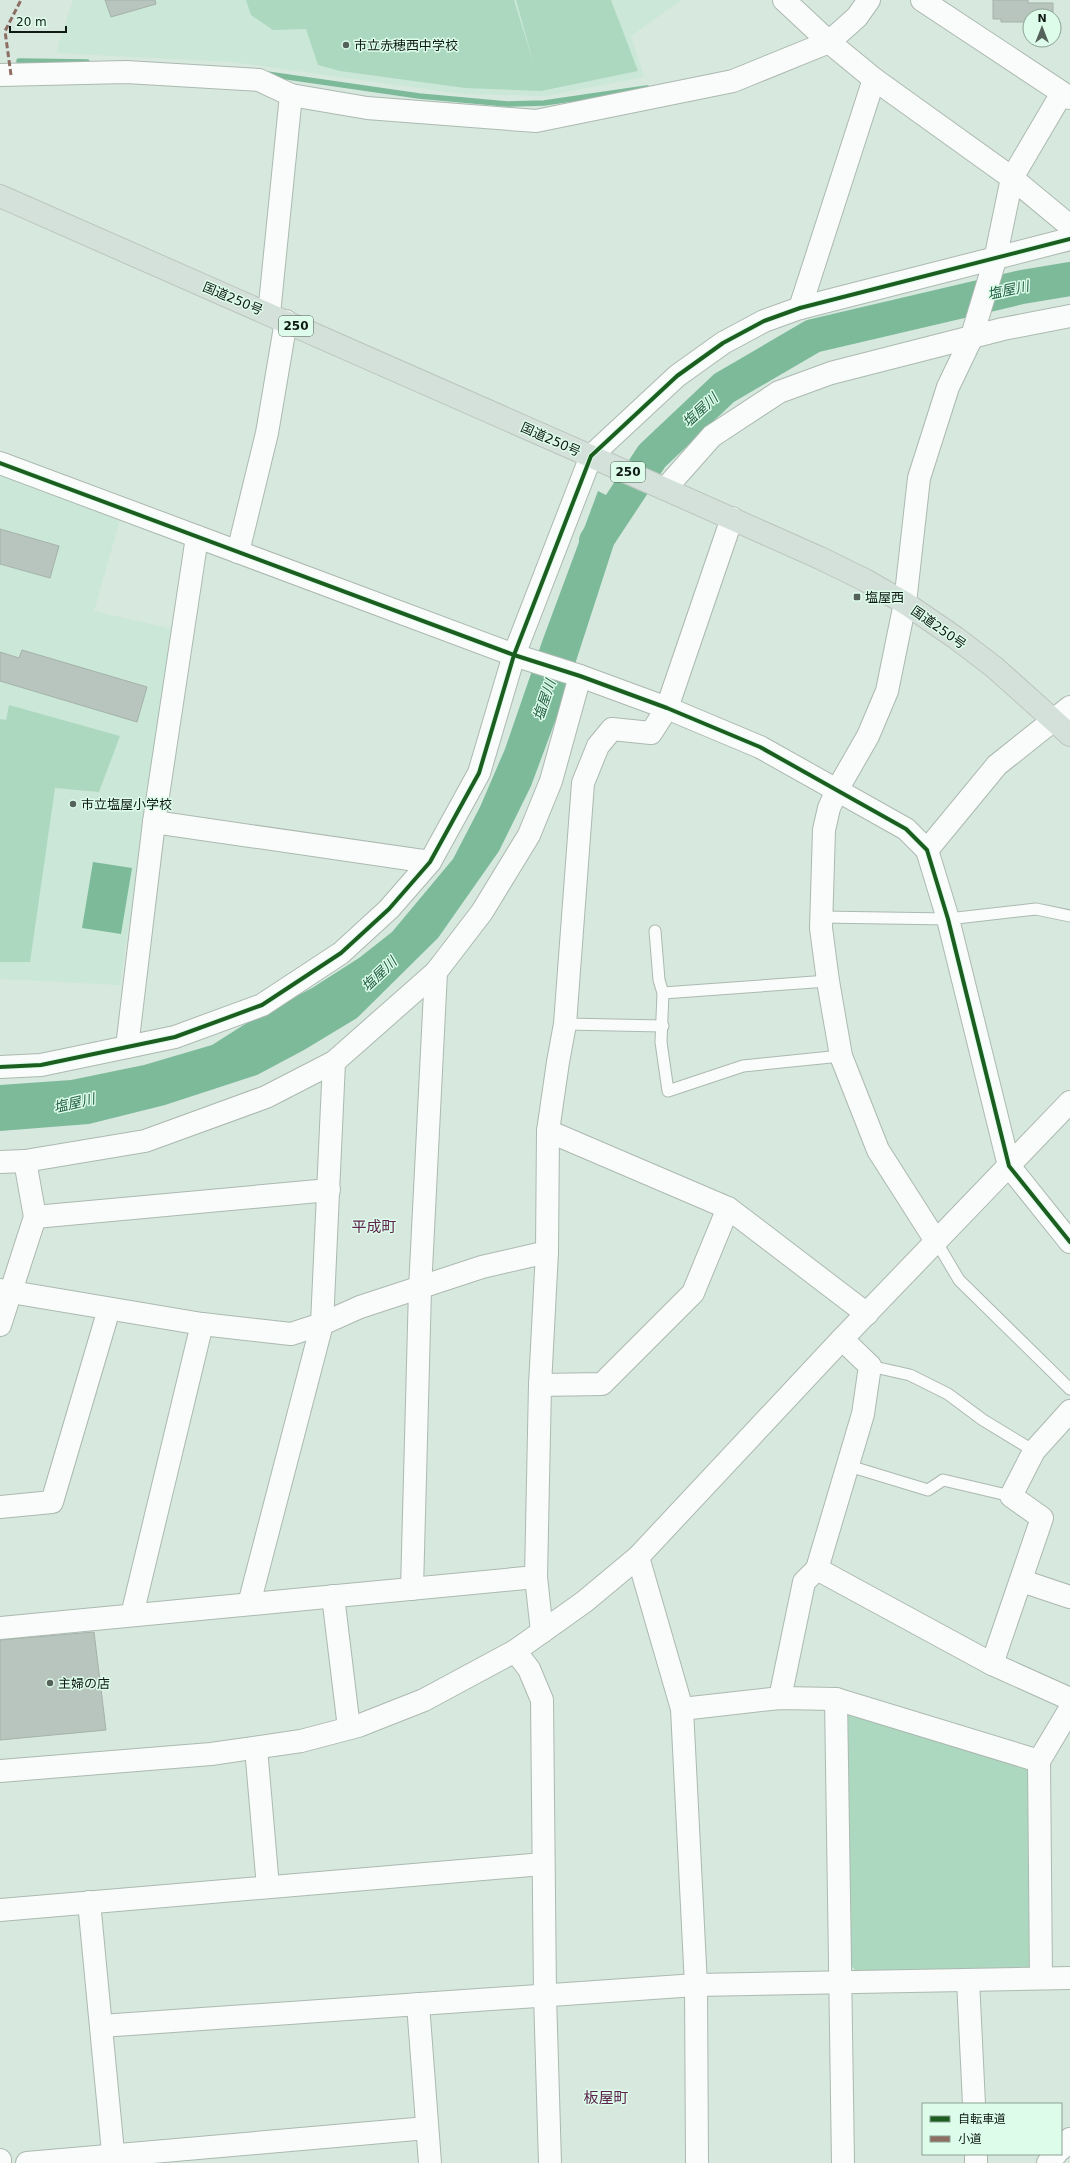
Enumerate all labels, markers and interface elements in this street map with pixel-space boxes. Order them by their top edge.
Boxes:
scale bar [10,8,66,34]
north arrow [1022,8,1062,48]
text: N [1037,12,1047,25]
text: 20 m [16,15,47,29]
place label: 市立赤穂西中学校 [354,38,458,53]
marker: 市立赤穂西中学校 [341,40,351,50]
water label: 塩屋川 [986,277,1032,302]
street label: 国道250号 [200,279,265,318]
road number: 250 [279,316,313,336]
water label: 塩屋川 [679,388,722,430]
street label: 国道250号 [519,420,583,459]
road number: 250 [611,462,645,482]
place label: 塩屋西 [865,590,904,605]
marker: 塩屋西 [852,592,862,602]
street label: 国道250号 [908,603,969,652]
water label: 塩屋川 [530,676,559,722]
place label: 市立塩屋小学校 [81,797,172,812]
marker: 市立塩屋小学校 [68,799,78,809]
water label: 塩屋川 [358,952,401,994]
water label: 塩屋川 [52,1090,98,1116]
district label: 平成町 [351,1218,397,1236]
place label: 主婦の店 [58,1676,110,1691]
marker: 主婦の店 [45,1678,55,1688]
district label: 板屋町 [583,2089,629,2107]
legend [922,2103,1062,2155]
text: 自転車道 [958,2112,1006,2126]
text: 小道 [958,2132,982,2146]

